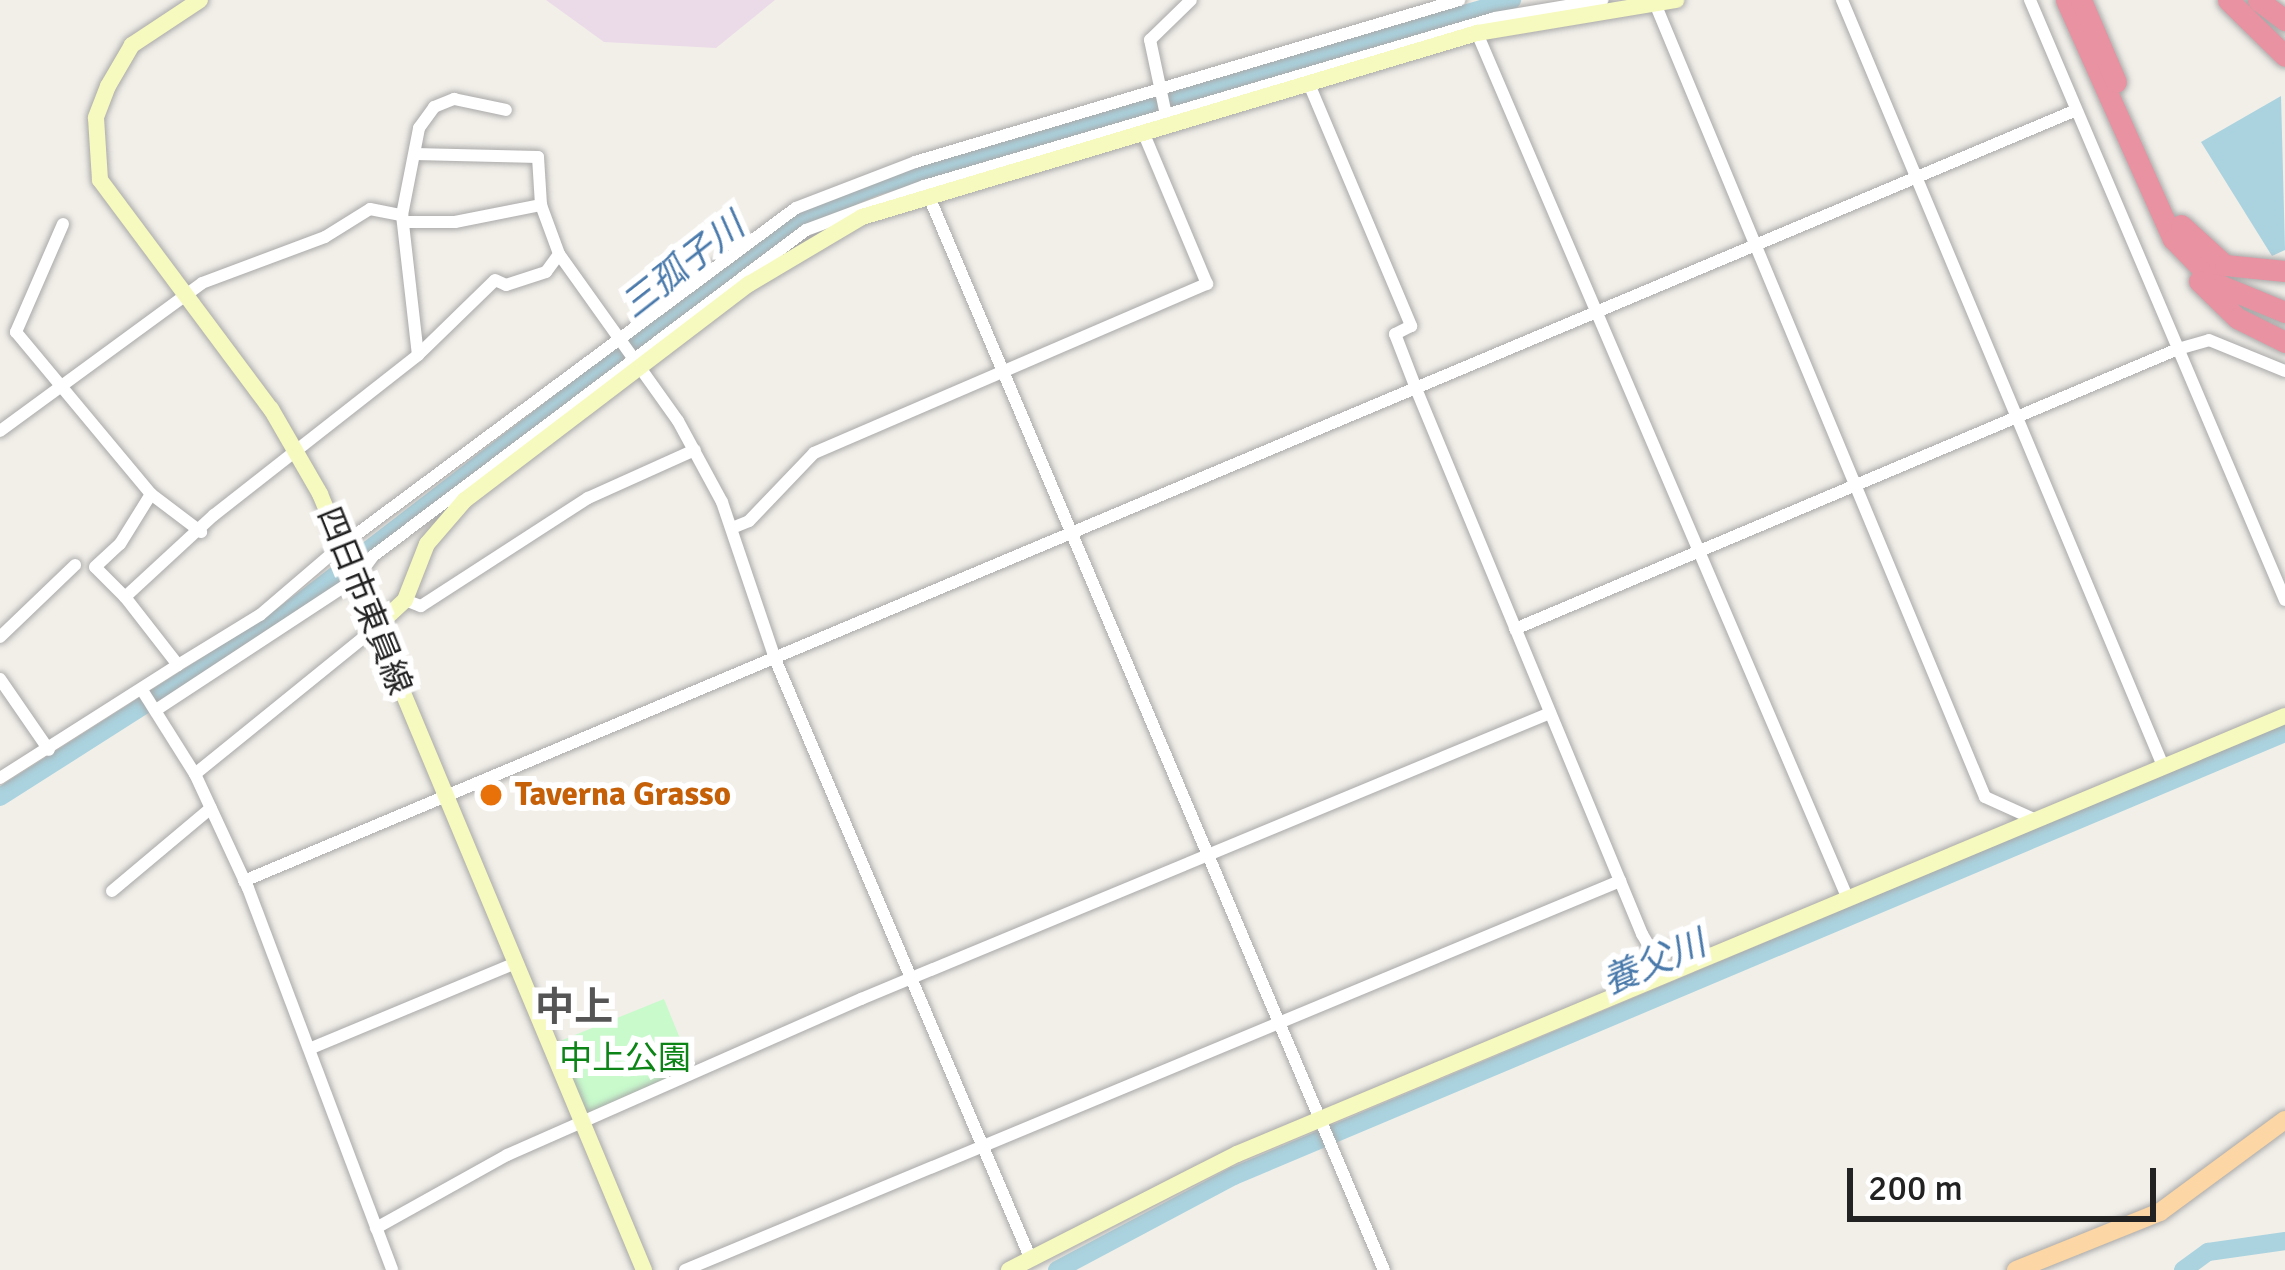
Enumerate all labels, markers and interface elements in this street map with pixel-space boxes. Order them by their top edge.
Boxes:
water label: 三孤子川 [613,205,753,327]
street label: 四日市東員線 [309,502,419,700]
place label: Taverna Grasso [515,775,731,815]
marker: Taverna Grasso [478,782,504,808]
water label: 養父川 [1596,922,1712,1004]
district label: 中上 [535,984,613,1030]
park label: 中上公園 [559,1039,691,1079]
scale bar [1853,1144,2162,1218]
text: 200 m [1868,1166,1963,1211]

